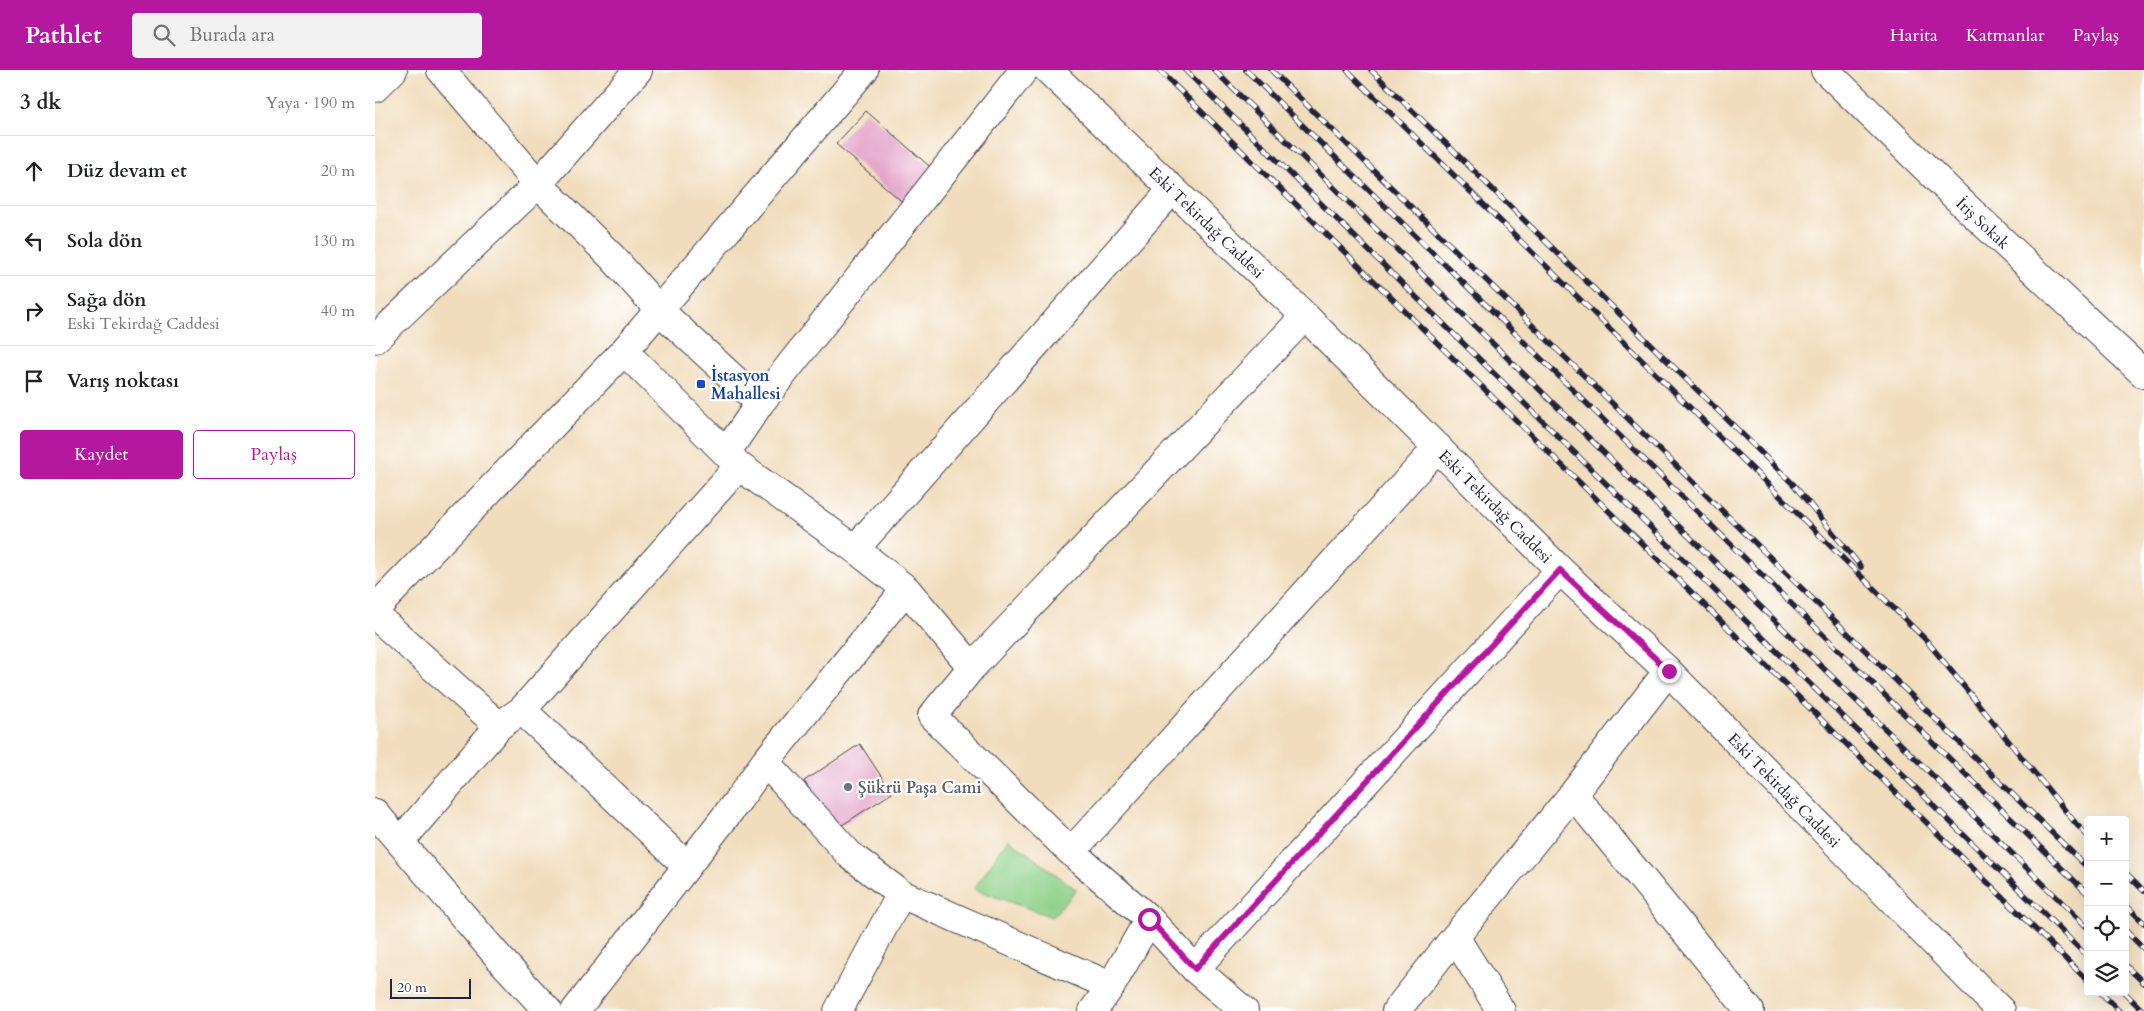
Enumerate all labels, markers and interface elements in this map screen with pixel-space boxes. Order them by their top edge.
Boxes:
search box [132,13,482,58]
text: Pathlet [25,19,102,52]
icon: search [150,21,178,49]
text: Burada ara [190,22,275,48]
text: Harita [1890,23,1938,48]
text: Katmanlar [1966,23,2045,48]
text: Paylaş [2073,23,2119,48]
text: 3 dk [20,88,61,117]
text: Yaya · 190 m [266,92,355,114]
icon: ahead [20,157,48,185]
text: Düz devam et [67,158,187,184]
text: 20 m [321,160,355,182]
street label: Eski Tekirdağ Caddesi [1144,162,1269,284]
street label: İriş Sokak [1951,193,2014,255]
icon: left [20,227,48,255]
text: Sola dön [67,228,142,254]
text: 130 m [313,230,355,252]
text: Sağa dön [67,287,147,313]
icon: right [20,297,48,325]
text: 40 m [321,300,355,322]
text: Eski Tekirdağ Caddesi [67,313,219,335]
place label: İstasyon Mahallesi [711,364,781,405]
icon: arrive [20,367,48,395]
text: Varış noktası [67,368,179,394]
marker: İstasyon Mahallesi [695,378,707,390]
button: Kaydet [20,430,183,479]
button: Paylaş [193,430,355,479]
street label: Eski Tekirdağ Caddesi [1433,445,1557,569]
route end [1658,660,1681,683]
street label: Eski Tekirdağ Caddesi [1723,728,1845,853]
place label: Şükrü Paşa Cami [858,777,982,799]
marker: Şükrü Paşa Cami [842,781,854,793]
map controls [2084,816,2129,996]
button: + [2084,816,2129,861]
button: − [2084,861,2129,906]
button: locate [2084,906,2129,951]
route start [1138,908,1161,931]
button: layers [2084,951,2129,996]
scale bar [390,976,471,999]
text: 20 m [397,978,427,997]

